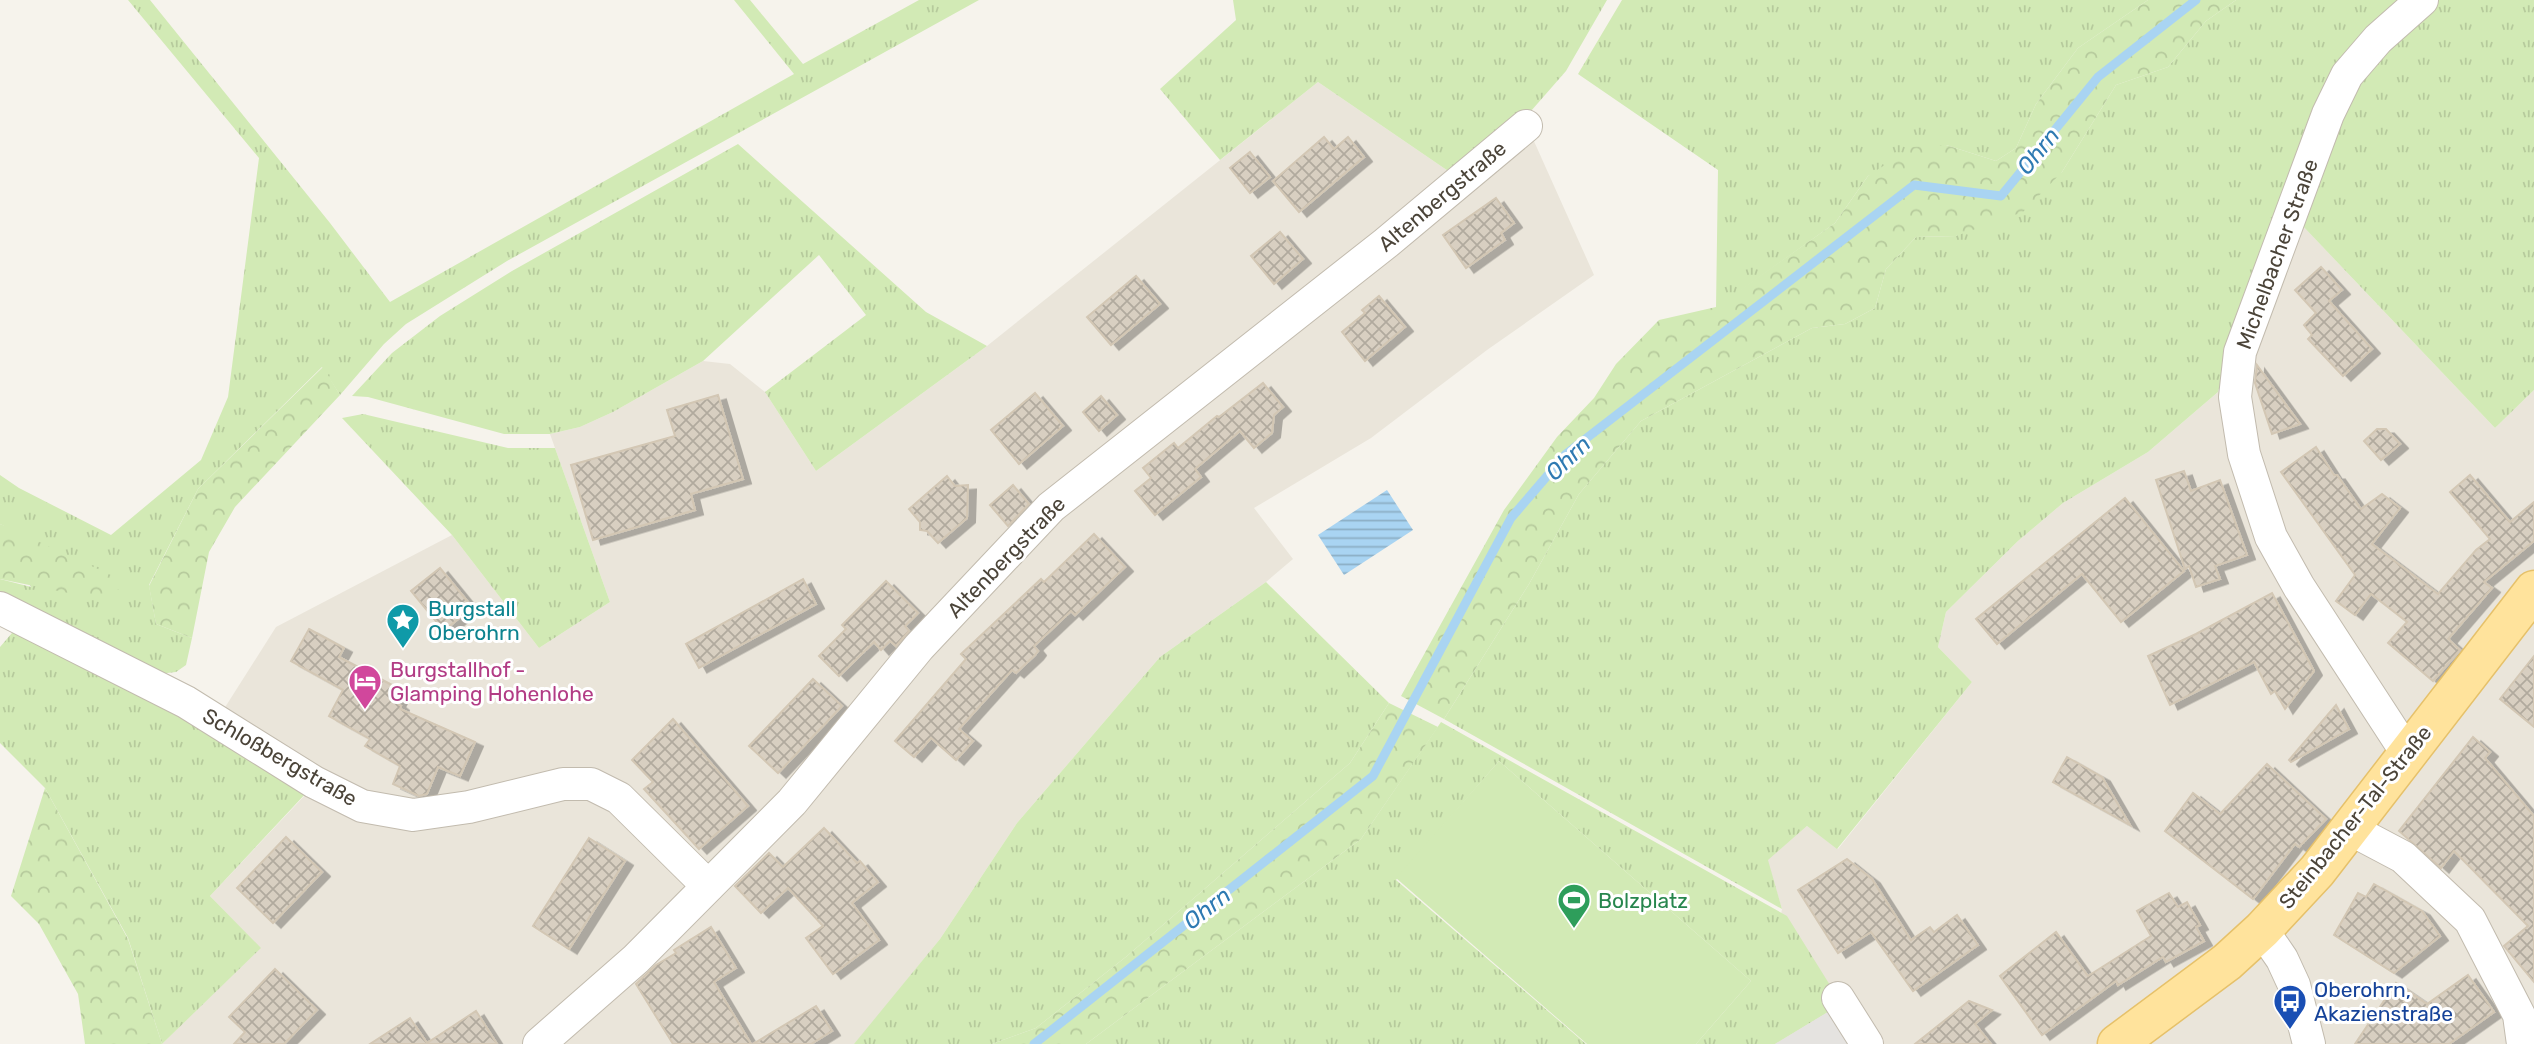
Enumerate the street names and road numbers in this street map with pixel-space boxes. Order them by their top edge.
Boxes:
street label: Altenbergstraße [1373,135,1511,257]
street label: Michelbacher Straße [2231,155,2323,353]
street label: Altenbergstraße [942,491,1070,623]
street label: Schloßbergstraße [198,703,362,811]
street label: Steinbacher-Tal-Straße [2273,720,2437,914]

